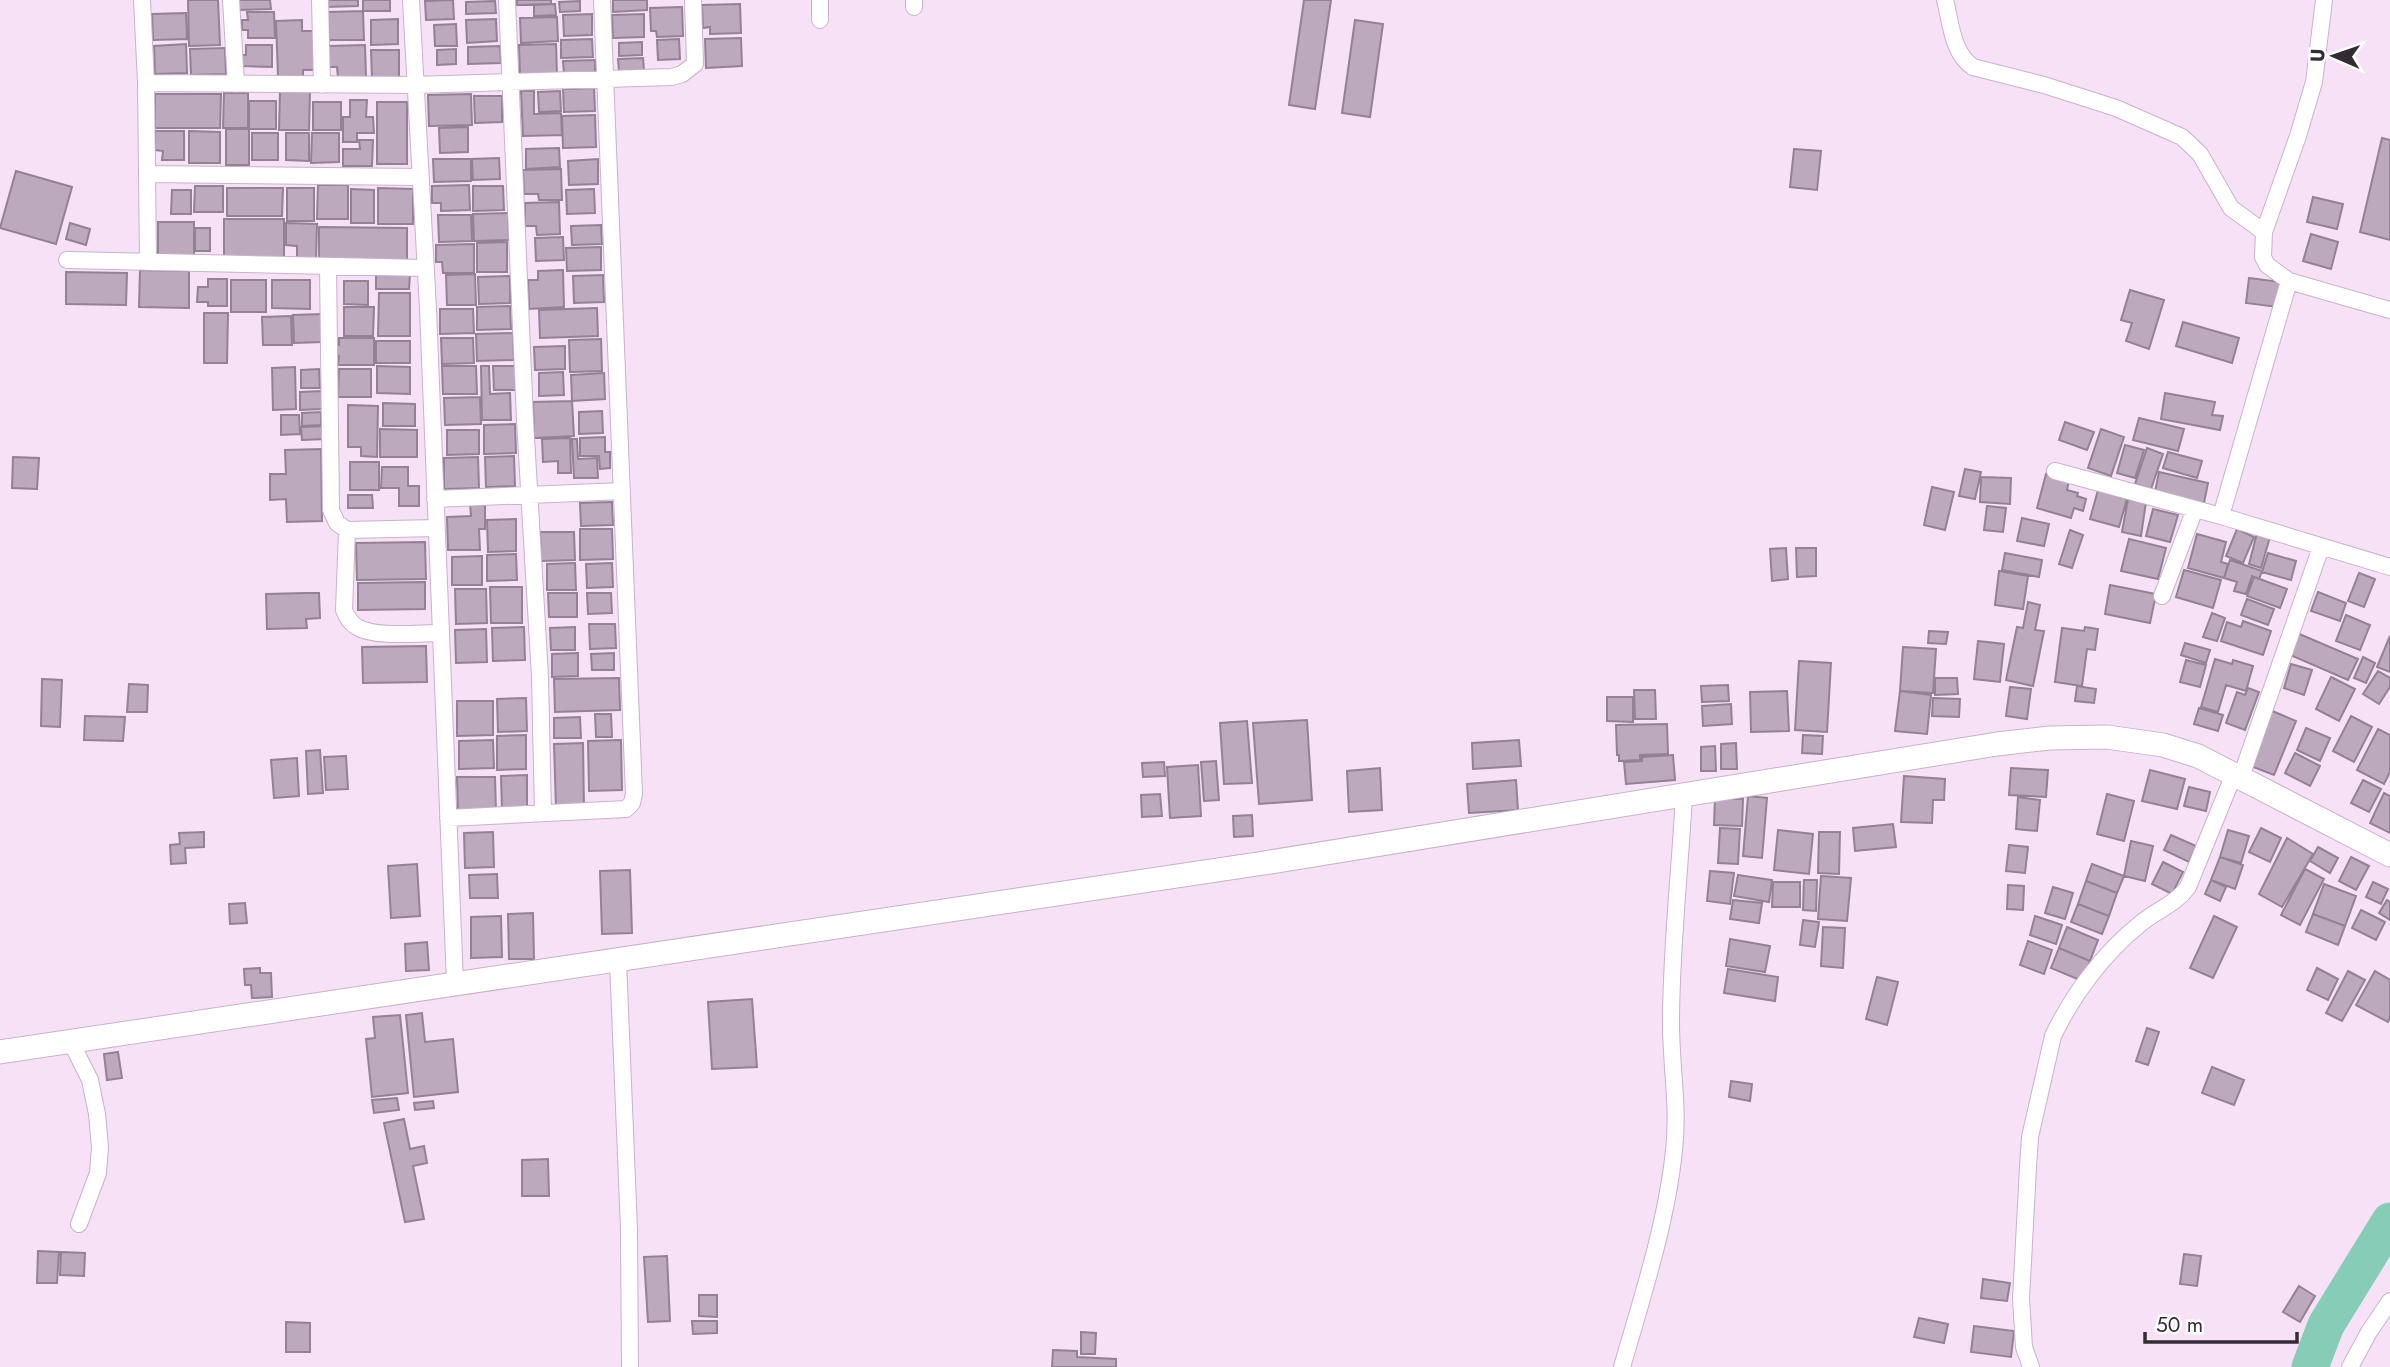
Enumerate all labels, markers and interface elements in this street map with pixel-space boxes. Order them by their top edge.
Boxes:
north arrow [2299,21,2369,91]
text: U [2304,48,2331,63]
scale bar [2145,1300,2297,1344]
text: 50 m [2156,1310,2203,1340]

